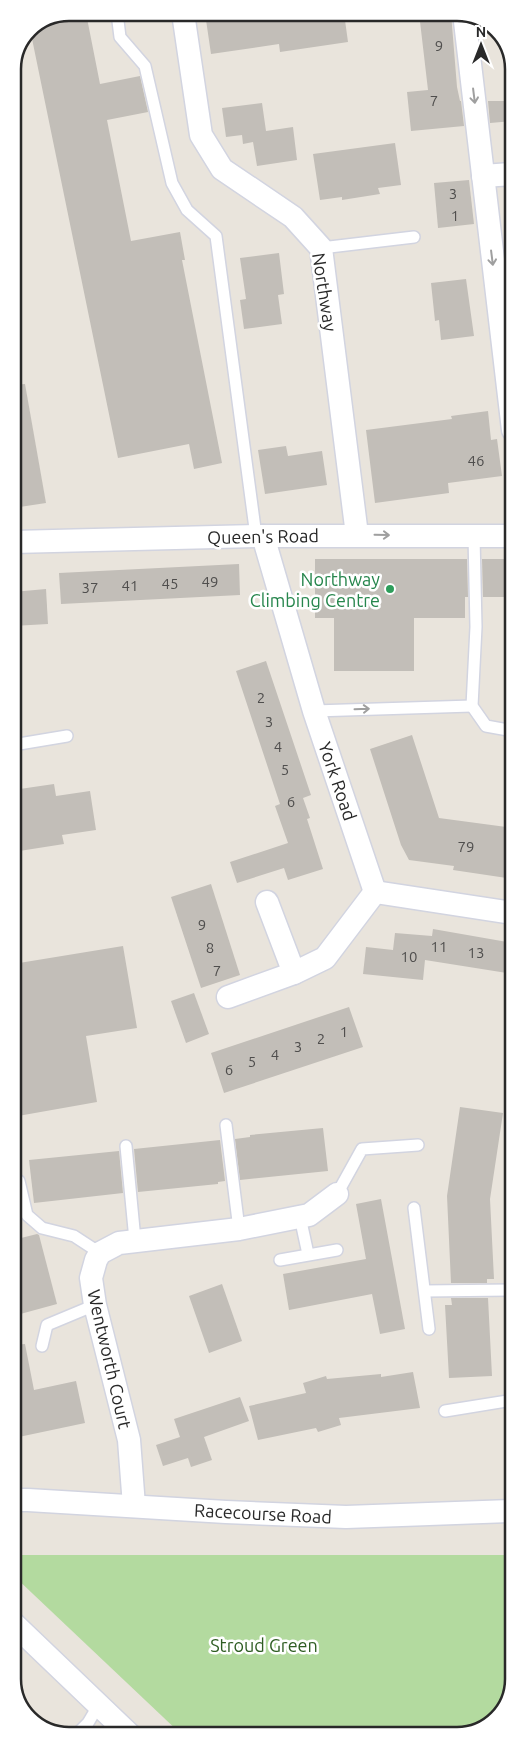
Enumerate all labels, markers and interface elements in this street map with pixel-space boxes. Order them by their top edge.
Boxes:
north arrow [456,20,506,70]
text: N [476,24,486,40]
house number: 9 [435,37,443,54]
one-way arrow [469,88,479,104]
house number: 7 [430,92,438,109]
house number: 3 [449,185,457,202]
house number: 1 [451,207,459,224]
one-way arrow [487,249,497,265]
street label: Northway [309,251,341,333]
house number: 46 [468,452,484,469]
street label: Queen's Road [207,525,319,548]
one-way arrow [374,530,390,540]
place label: Northway Climbing Centre [250,569,380,610]
house number: 49 [202,573,218,590]
house number: 45 [162,575,178,592]
house number: 41 [122,577,138,594]
house number: 37 [82,579,98,596]
marker: Northway Climbing Centre [384,583,396,595]
house number: 2 [257,689,265,706]
one-way arrow [354,704,370,714]
house number: 3 [265,713,273,730]
house number: 4 [274,738,282,755]
street label: York Road [315,739,361,823]
house number: 5 [281,761,289,778]
house number: 6 [287,793,295,810]
house number: 79 [458,838,474,855]
house number: 9 [198,916,206,933]
house number: 11 [431,938,447,955]
house number: 8 [206,939,214,956]
house number: 13 [468,944,484,961]
house number: 10 [401,948,417,965]
house number: 7 [213,962,221,979]
house number: 1 [340,1023,348,1040]
house number: 2 [317,1030,325,1047]
house number: 3 [294,1038,302,1055]
house number: 4 [271,1046,279,1063]
house number: 5 [248,1053,256,1070]
house number: 6 [225,1061,233,1078]
street label: Wentworth Court [84,1287,136,1431]
street label: Racecourse Road [194,1499,332,1527]
park label: Stroud Green [210,1635,318,1655]

